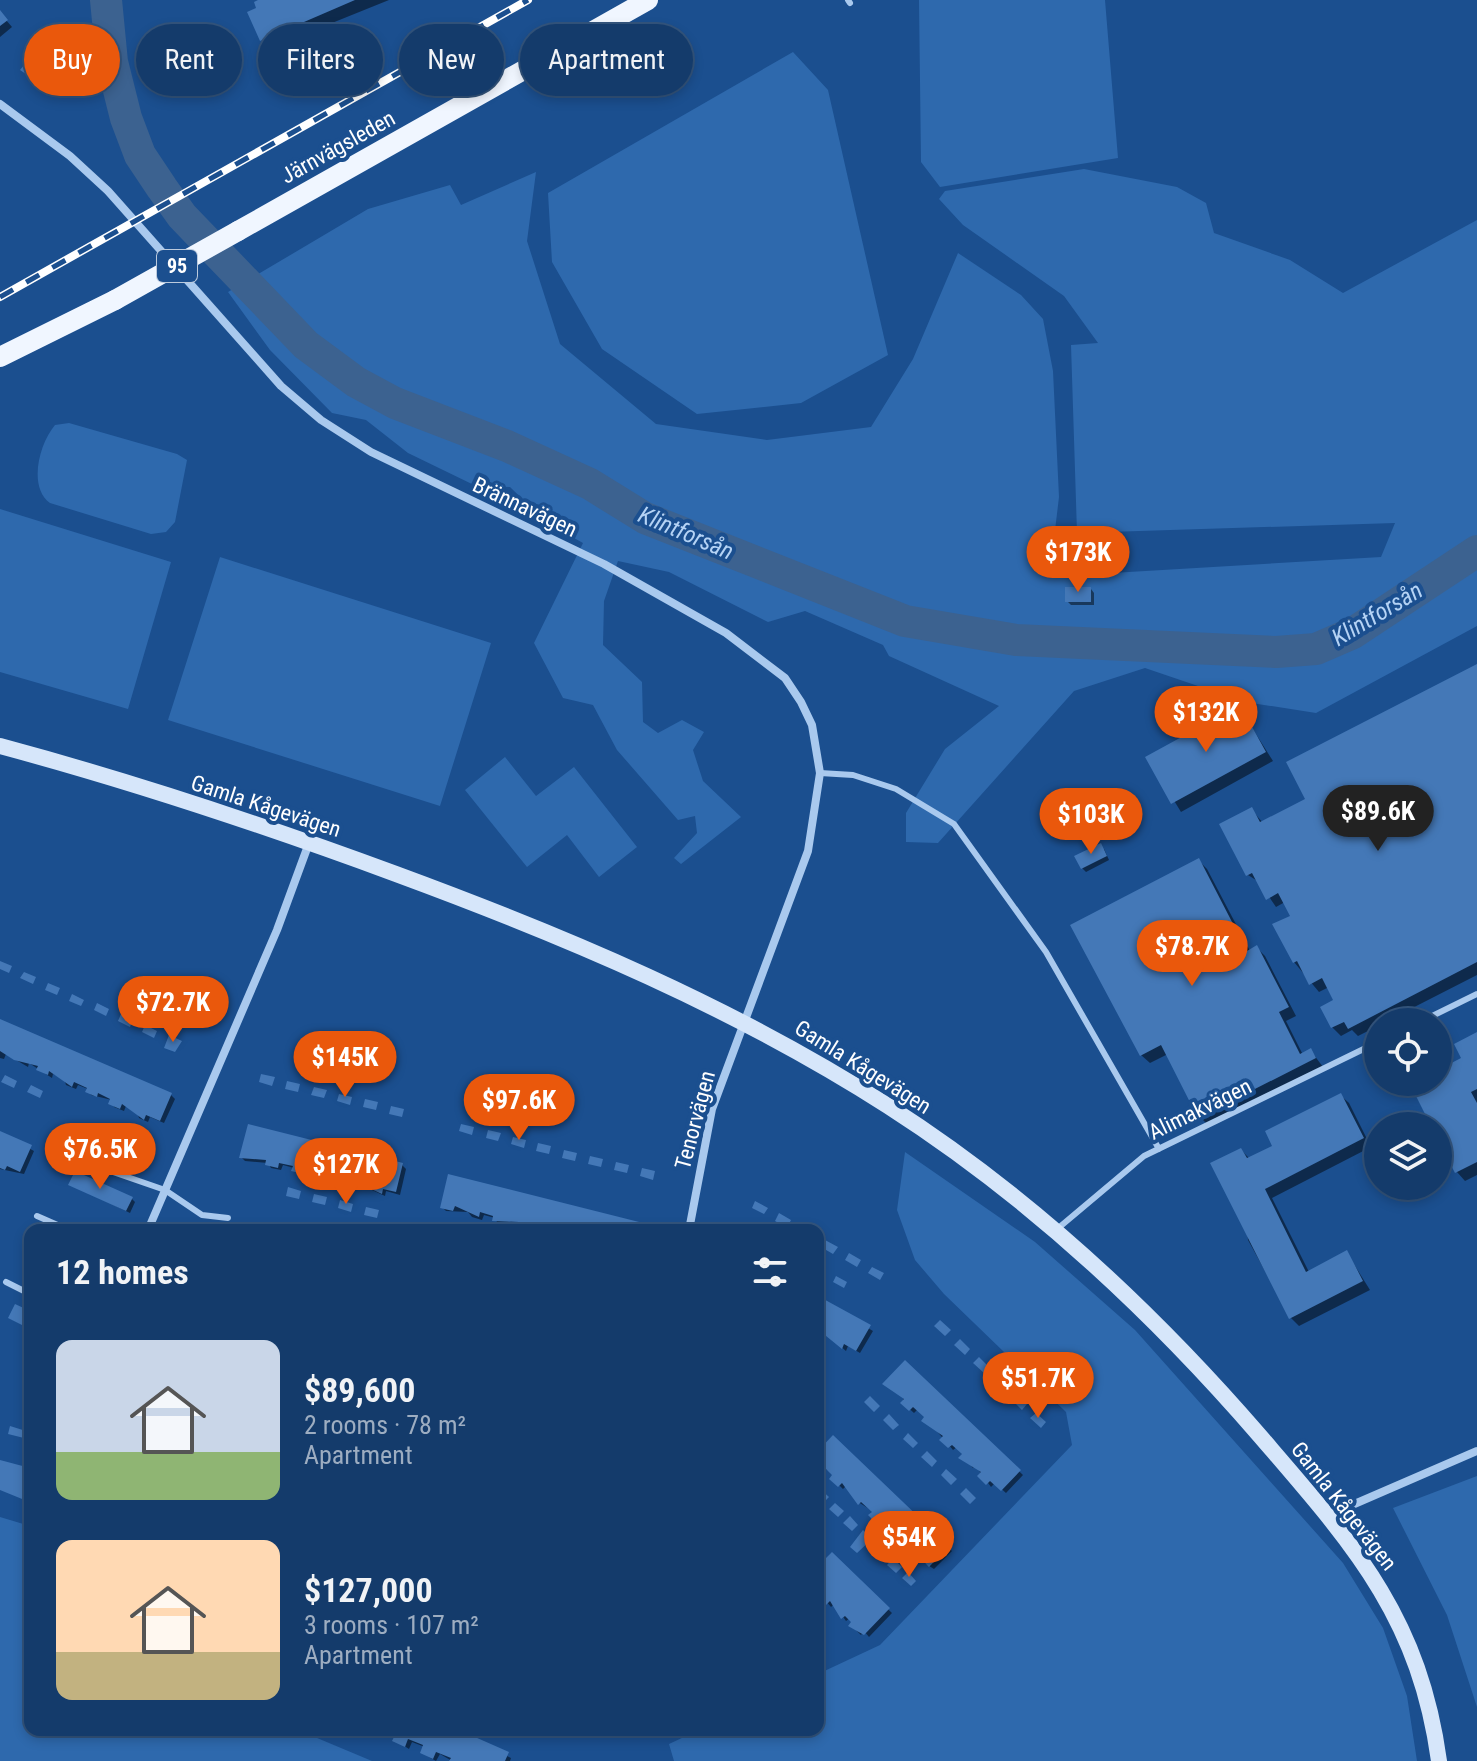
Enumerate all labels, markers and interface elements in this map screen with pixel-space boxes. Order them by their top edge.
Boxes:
chip: Buy [24,24,120,96]
chip: Rent [136,24,242,96]
chip: Filters [258,24,383,96]
chip: New [399,24,504,96]
chip: Apartment [520,24,693,96]
street label: Järnvägsleden [277,105,399,189]
road number: 95 [157,250,197,282]
street label: Brännavägen [469,472,581,542]
water label: Klintforsån [634,500,738,566]
pin: $173K [1022,526,1134,594]
text: $173K [1045,537,1111,567]
water label: Klintforsån [1327,576,1427,652]
pin: $132K [1150,686,1262,754]
text: $132K [1173,697,1239,727]
street label: Gamla Kågevägen [188,770,344,842]
pin: $89.6K [1313,785,1443,853]
pin: $103K [1035,788,1147,856]
text: $89.6K [1341,796,1415,826]
text: $103K [1058,799,1124,829]
pin: $78.7K [1127,920,1257,988]
text: $78.7K [1155,931,1229,961]
pin: $72.7K [108,976,238,1044]
text: $72.7K [136,987,210,1017]
map controls [1364,1008,1452,1200]
button: locate [1364,1008,1452,1096]
street label: Gamla Kågevägen [790,1015,936,1119]
pin: $145K [289,1031,401,1099]
text: $145K [312,1042,378,1072]
street label: Tenorvägen [670,1068,720,1172]
street label: Alimakvägen [1144,1073,1256,1145]
pin: $97.6K [454,1074,584,1142]
text: $97.6K [482,1085,556,1115]
button: layers [1364,1112,1452,1200]
pin: $76.5K [35,1123,165,1191]
text: $76.5K [63,1134,137,1164]
pin: $127K [290,1138,402,1206]
text: $127K [313,1149,379,1179]
icon: filters [748,1250,792,1294]
text: 12 homes [56,1252,189,1292]
pin: $51.7K [973,1352,1103,1420]
text: $51.7K [1001,1363,1075,1393]
text: $89,600 [304,1370,415,1410]
icon: home [120,1372,216,1468]
text: 2 rooms · 78 m² [304,1410,466,1440]
street label: Gamla Kågevägen [1286,1437,1402,1575]
text: Apartment [304,1440,413,1470]
pin: $54K [862,1511,956,1579]
text: $54K [882,1522,936,1552]
text: $127,000 [304,1570,433,1610]
icon: home [120,1572,216,1668]
text: 3 rooms · 107 m² [304,1610,479,1640]
text: Apartment [304,1640,413,1670]

